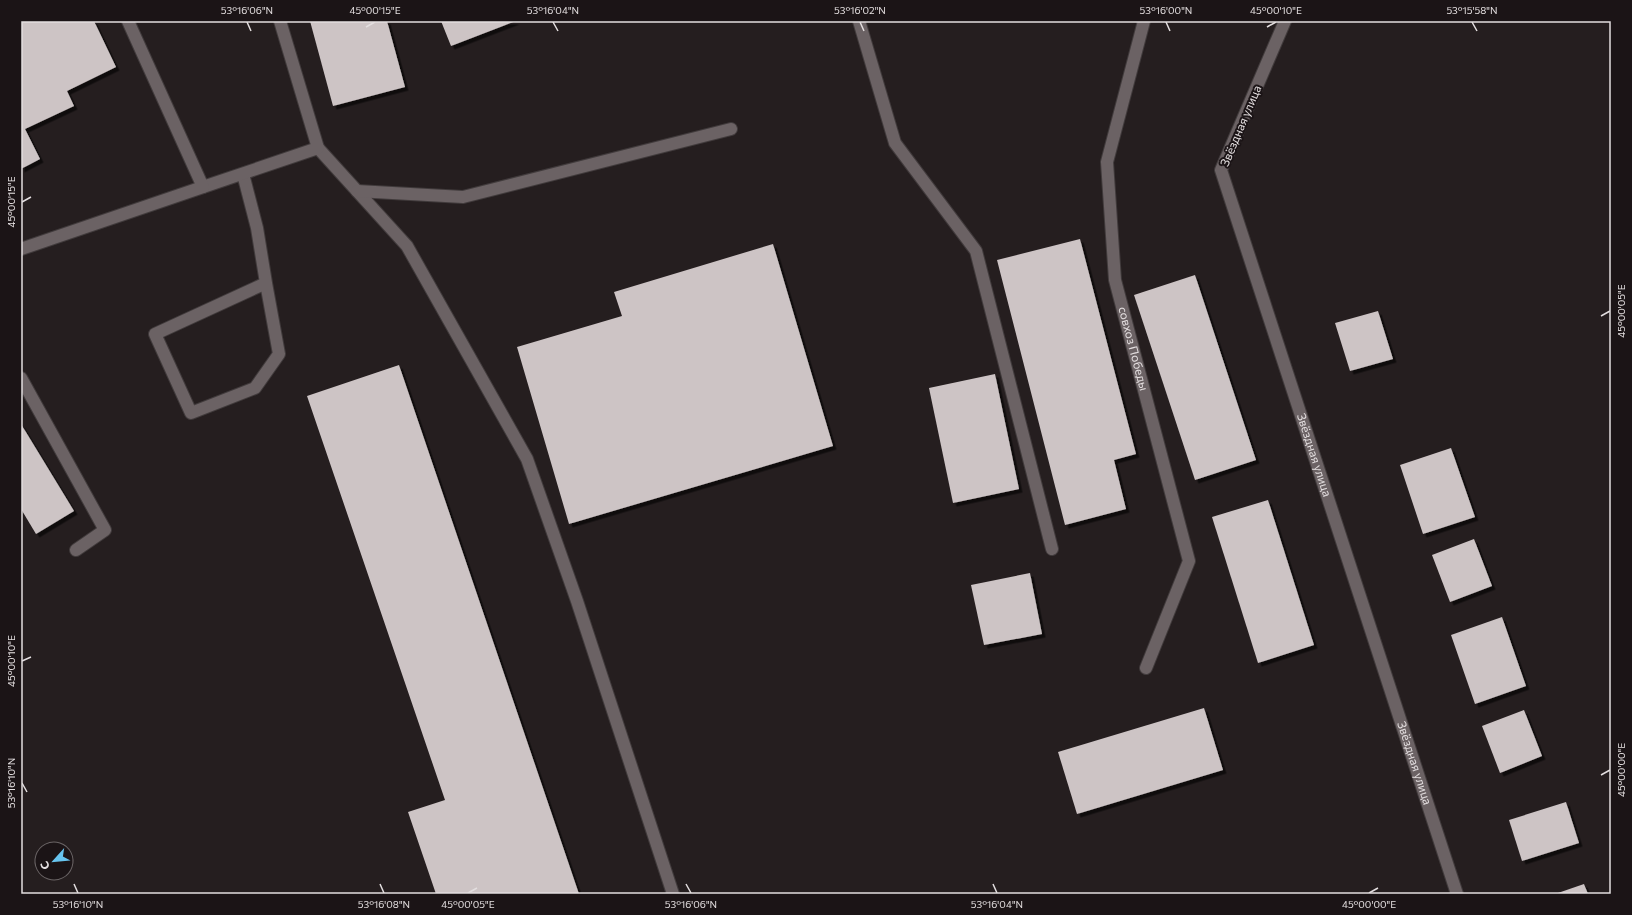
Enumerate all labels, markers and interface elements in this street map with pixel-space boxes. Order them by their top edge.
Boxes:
text: 53°16'06"N [221,4,273,16]
text: 45°00'15"E [349,4,401,16]
text: 53°16'04"N [527,4,579,16]
text: 53°16'02"N [834,4,886,16]
text: 53°16'00"N [1140,4,1192,16]
text: 45°00'10"E [1250,4,1302,16]
text: 53°15'58"N [1446,4,1498,16]
street label: Звёздная улица [1217,83,1263,168]
text: 45°00'15"E [5,176,17,228]
text: 45°00'05"E [1615,284,1627,338]
street label: совхоз Победы [1116,305,1152,392]
street label: Звёздная улица [1295,411,1335,498]
text: 45°00'10"E [5,635,17,687]
street label: Звёздная улица [1395,719,1435,806]
text: 45°00'00"E [1615,743,1627,797]
text: 53°16'10"N [5,758,17,808]
north arrow [34,841,74,881]
text: С [37,859,52,872]
text: 53°16'10"N [53,898,103,910]
text: 53°16'08"N [358,898,410,910]
text: 45°00'05"E [441,898,495,910]
text: 53°16'06"N [665,898,717,910]
text: 53°16'04"N [971,898,1023,910]
text: 45°00'00"E [1342,898,1396,910]

